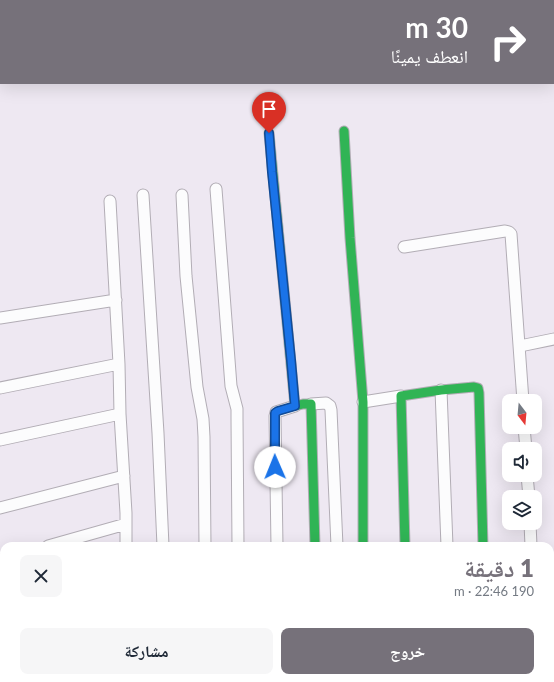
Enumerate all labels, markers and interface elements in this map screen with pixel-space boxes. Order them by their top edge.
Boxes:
text: 30 m [405,10,468,44]
icon: right [482,16,534,68]
text: انعطف يمينًا [391,45,468,67]
pin [252,92,286,133]
icon: arrive [258,98,280,120]
north arrow [502,394,542,434]
map controls [502,394,542,530]
button: sound [502,442,542,482]
position arrow [254,446,296,488]
button: layers [502,490,542,530]
text: 1 دقيقة [464,553,534,582]
button: close [20,555,62,597]
text: 190 m · 22:46 [454,583,534,599]
button: مشاركة [20,628,273,674]
button: خروج [281,628,534,674]

